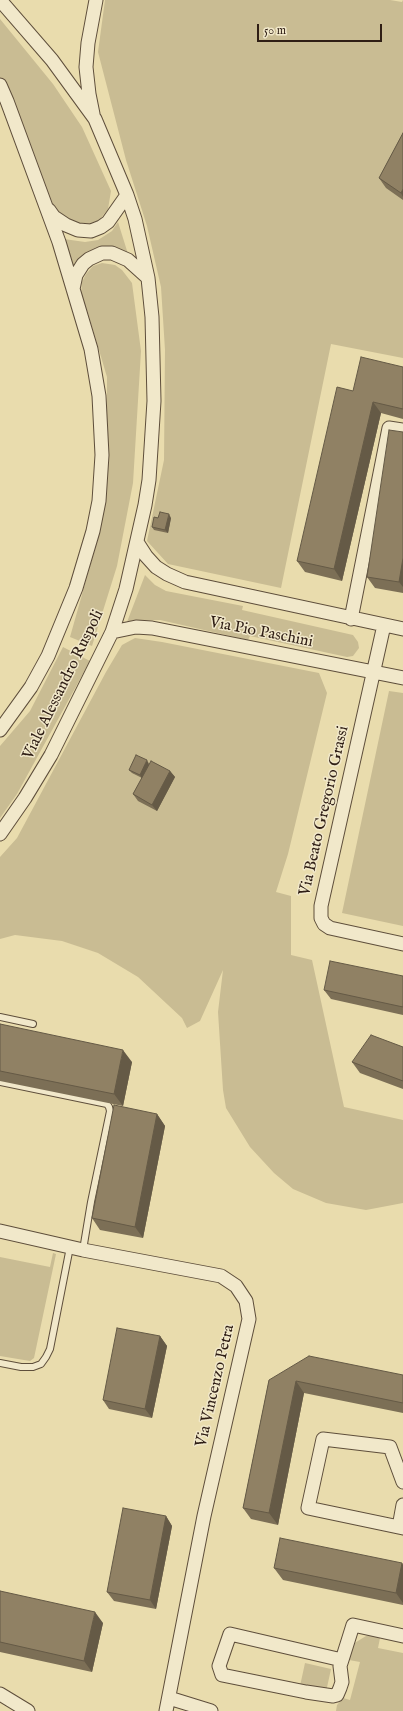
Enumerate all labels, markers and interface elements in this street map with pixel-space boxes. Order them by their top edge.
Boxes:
scale bar [259,16,384,42]
text: 50 m [264,23,286,38]
street label: Viale Alessandro Ruspoli [19,607,109,763]
street label: Via Pio Paschini [208,614,314,652]
street label: Via Beato Gregorio Grassi [296,724,354,898]
street label: Via Vincenzo Petra [193,1323,239,1449]

